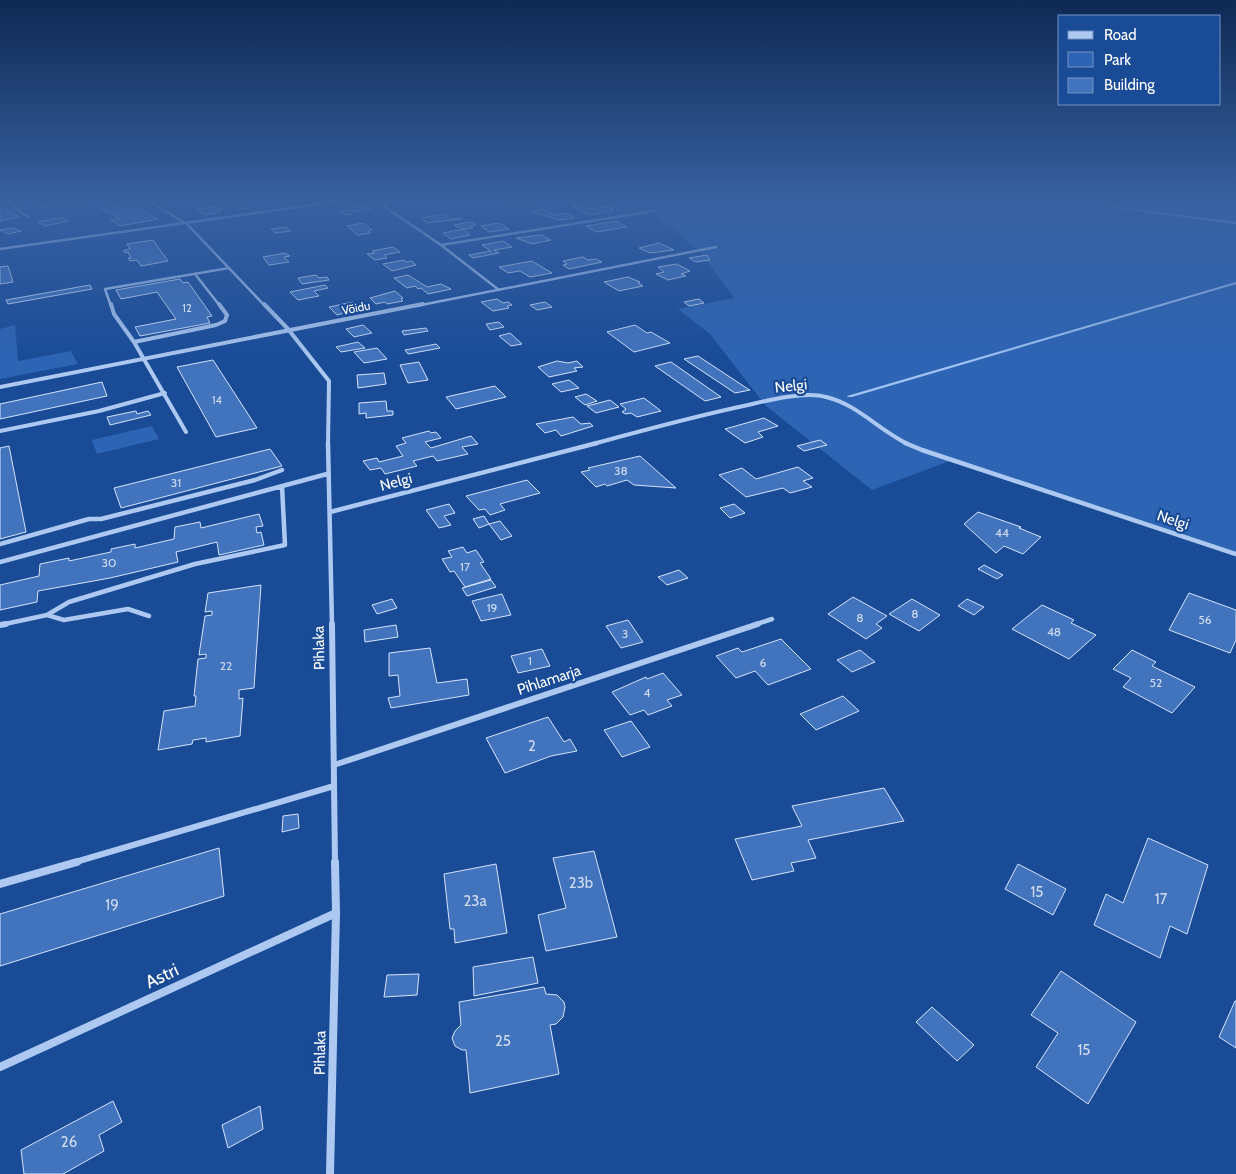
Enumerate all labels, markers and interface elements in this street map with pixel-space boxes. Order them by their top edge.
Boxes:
legend [1058,15,1221,105]
text: Road [1104,26,1137,44]
text: Park [1104,51,1131,69]
text: Building [1104,76,1155,94]
street label: Võidu [340,297,371,318]
house number: 12 [182,301,192,315]
street label: Nelgi [774,375,808,397]
house number: 14 [212,393,223,407]
house number: 38 [614,463,628,478]
street label: Nelgi [378,469,414,495]
house number: 31 [171,475,181,490]
street label: Nelgi [1155,506,1191,534]
house number: 44 [995,525,1009,540]
house number: 30 [102,555,116,570]
house number: 17 [460,559,470,574]
house number: 19 [487,600,498,615]
house number: 8 [911,606,919,621]
house number: 8 [856,610,864,625]
house number: 56 [1198,612,1212,627]
house number: 48 [1047,624,1061,639]
street label: Pihlaka [310,625,328,670]
house number: 3 [622,626,628,641]
house number: 1 [528,653,532,668]
house number: 6 [760,655,767,670]
house number: 22 [220,658,232,673]
street label: Pihlamarja [515,661,584,699]
house number: 52 [1150,675,1162,690]
house number: 4 [644,685,651,700]
house number: 2 [528,737,536,755]
house number: 23b [569,874,593,892]
house number: 15 [1030,883,1044,901]
house number: 17 [1155,890,1168,908]
house number: 23a [463,892,487,910]
house number: 19 [105,896,119,914]
street label: Astri [142,959,182,993]
street label: Pihlaka [311,1030,329,1075]
house number: 25 [495,1032,511,1050]
house number: 15 [1077,1041,1091,1059]
house number: 26 [61,1133,77,1151]

